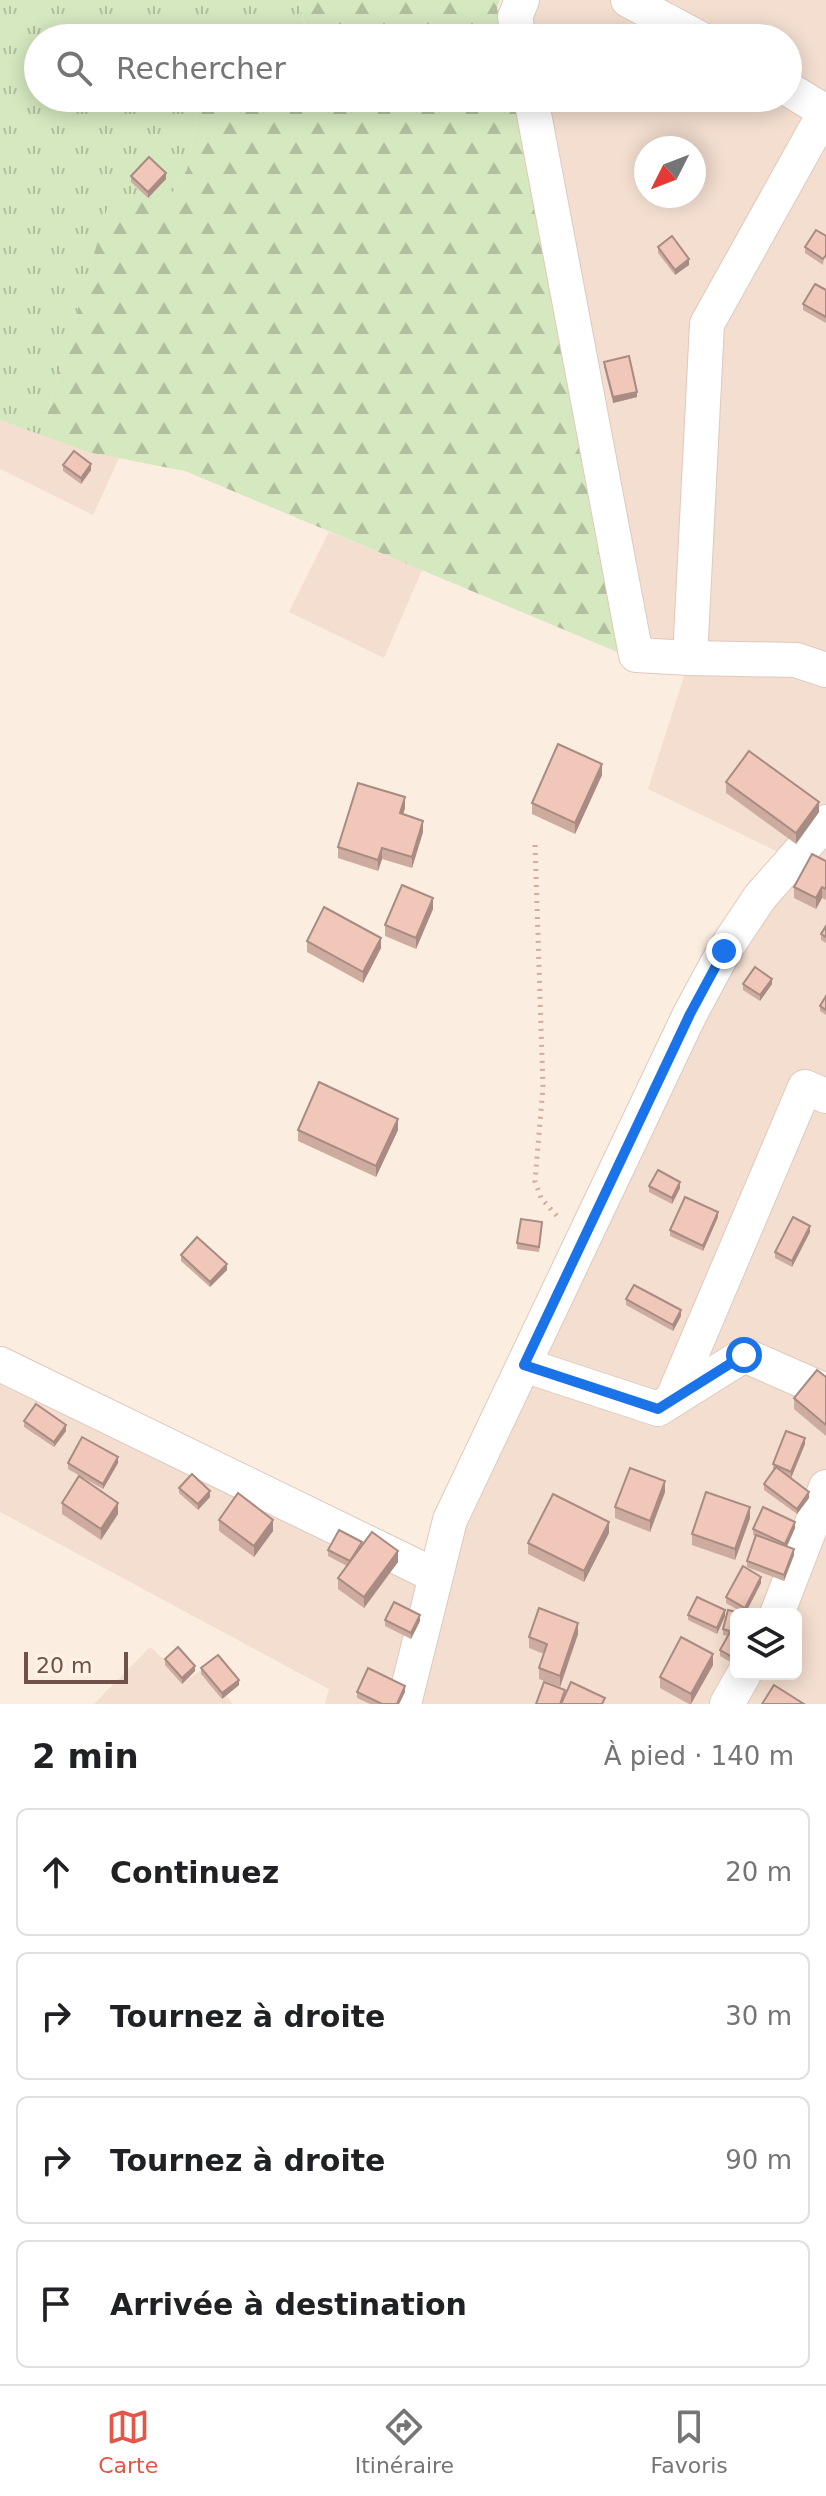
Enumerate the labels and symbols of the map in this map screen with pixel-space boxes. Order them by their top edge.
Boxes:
north arrow [634,136,706,208]
route end [706,933,742,969]
route start [726,1337,762,1373]
scale bar [24,1648,128,1684]

